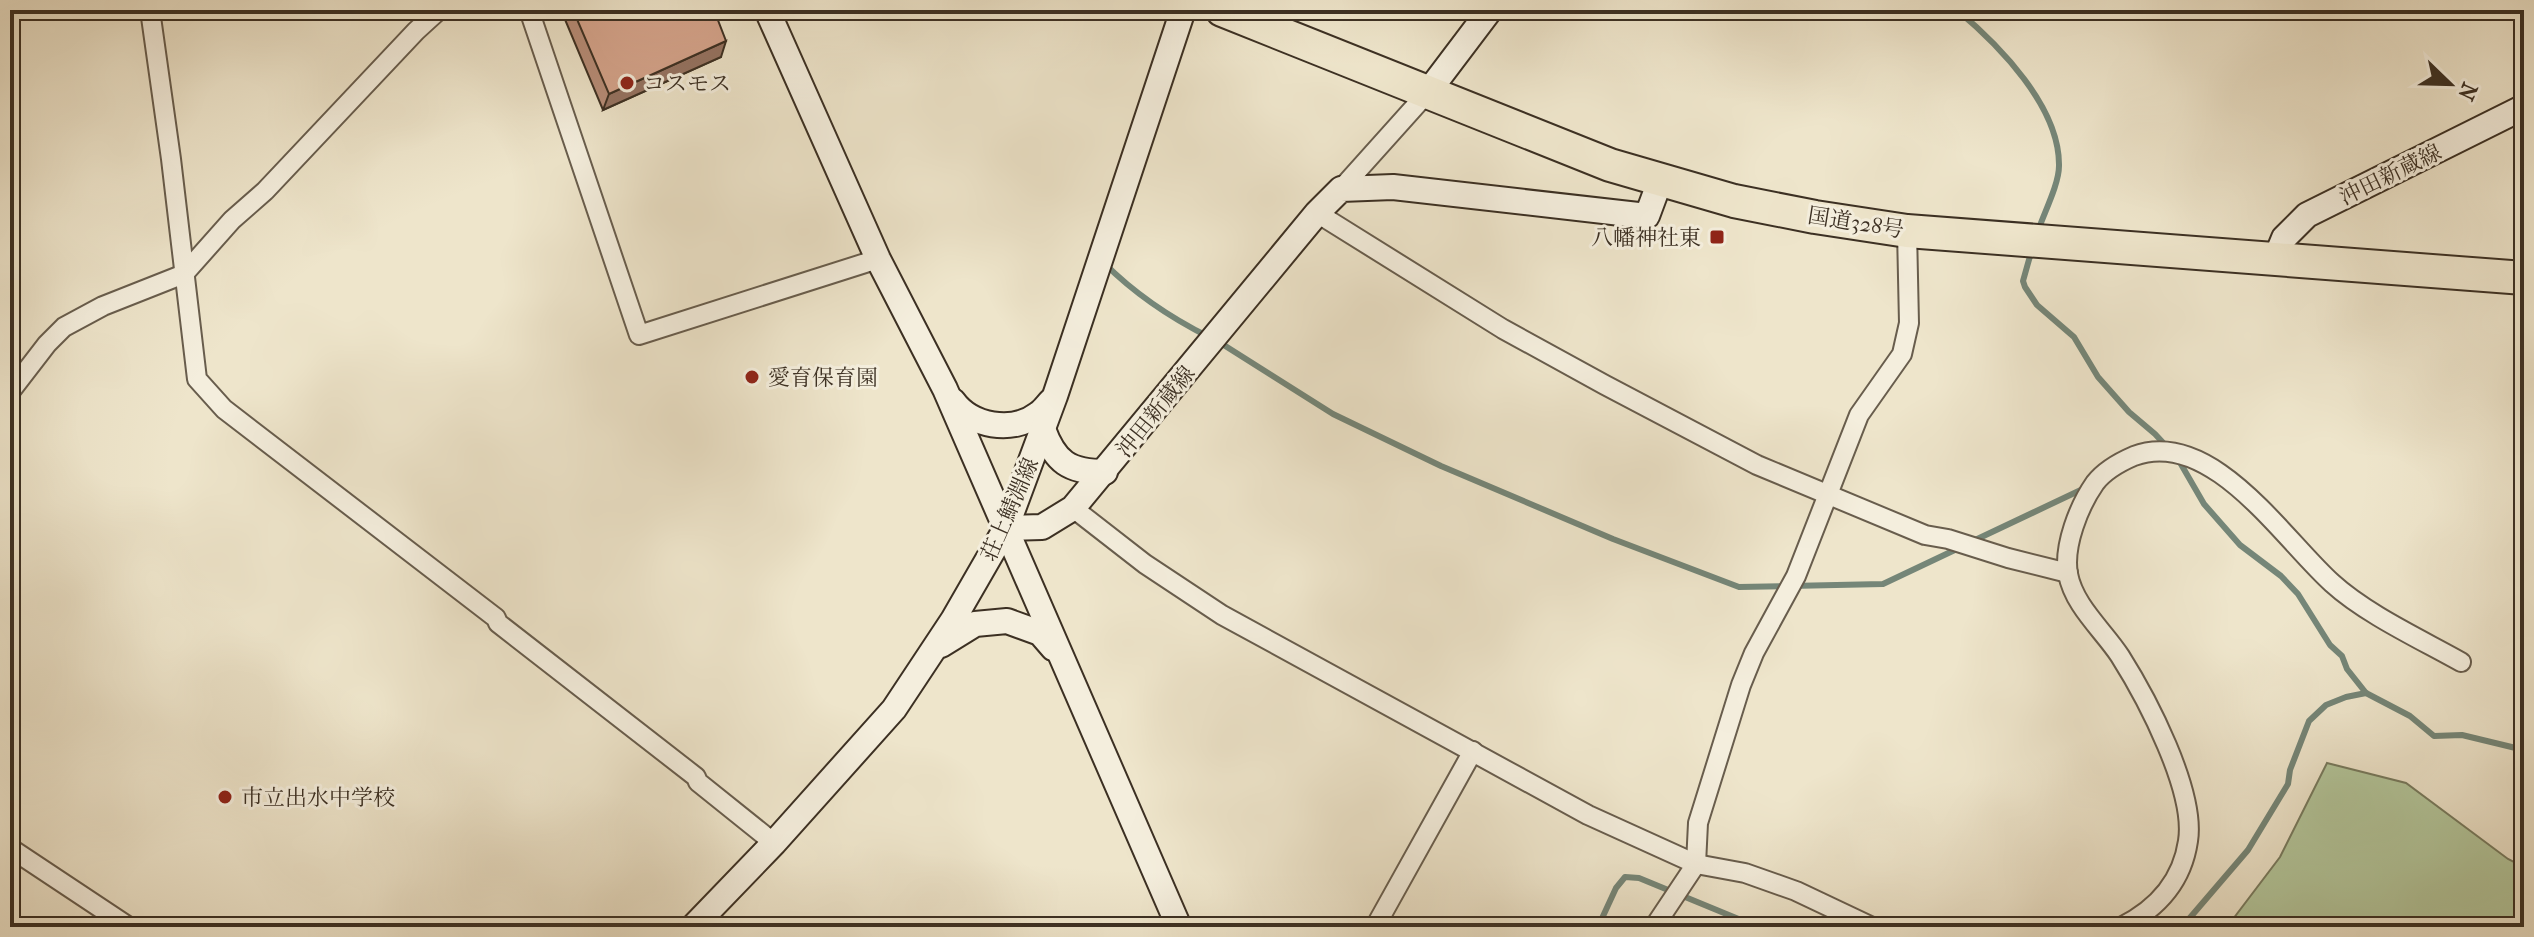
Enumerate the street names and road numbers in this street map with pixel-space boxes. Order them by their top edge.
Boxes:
street label: 沖田新蔵線 [2335,139,2446,211]
street label: 国道328号 [1806,203,1906,243]
street label: 沖田新蔵線 [1111,361,1200,463]
street label: 荘上鯖淵線 [976,454,1044,565]

